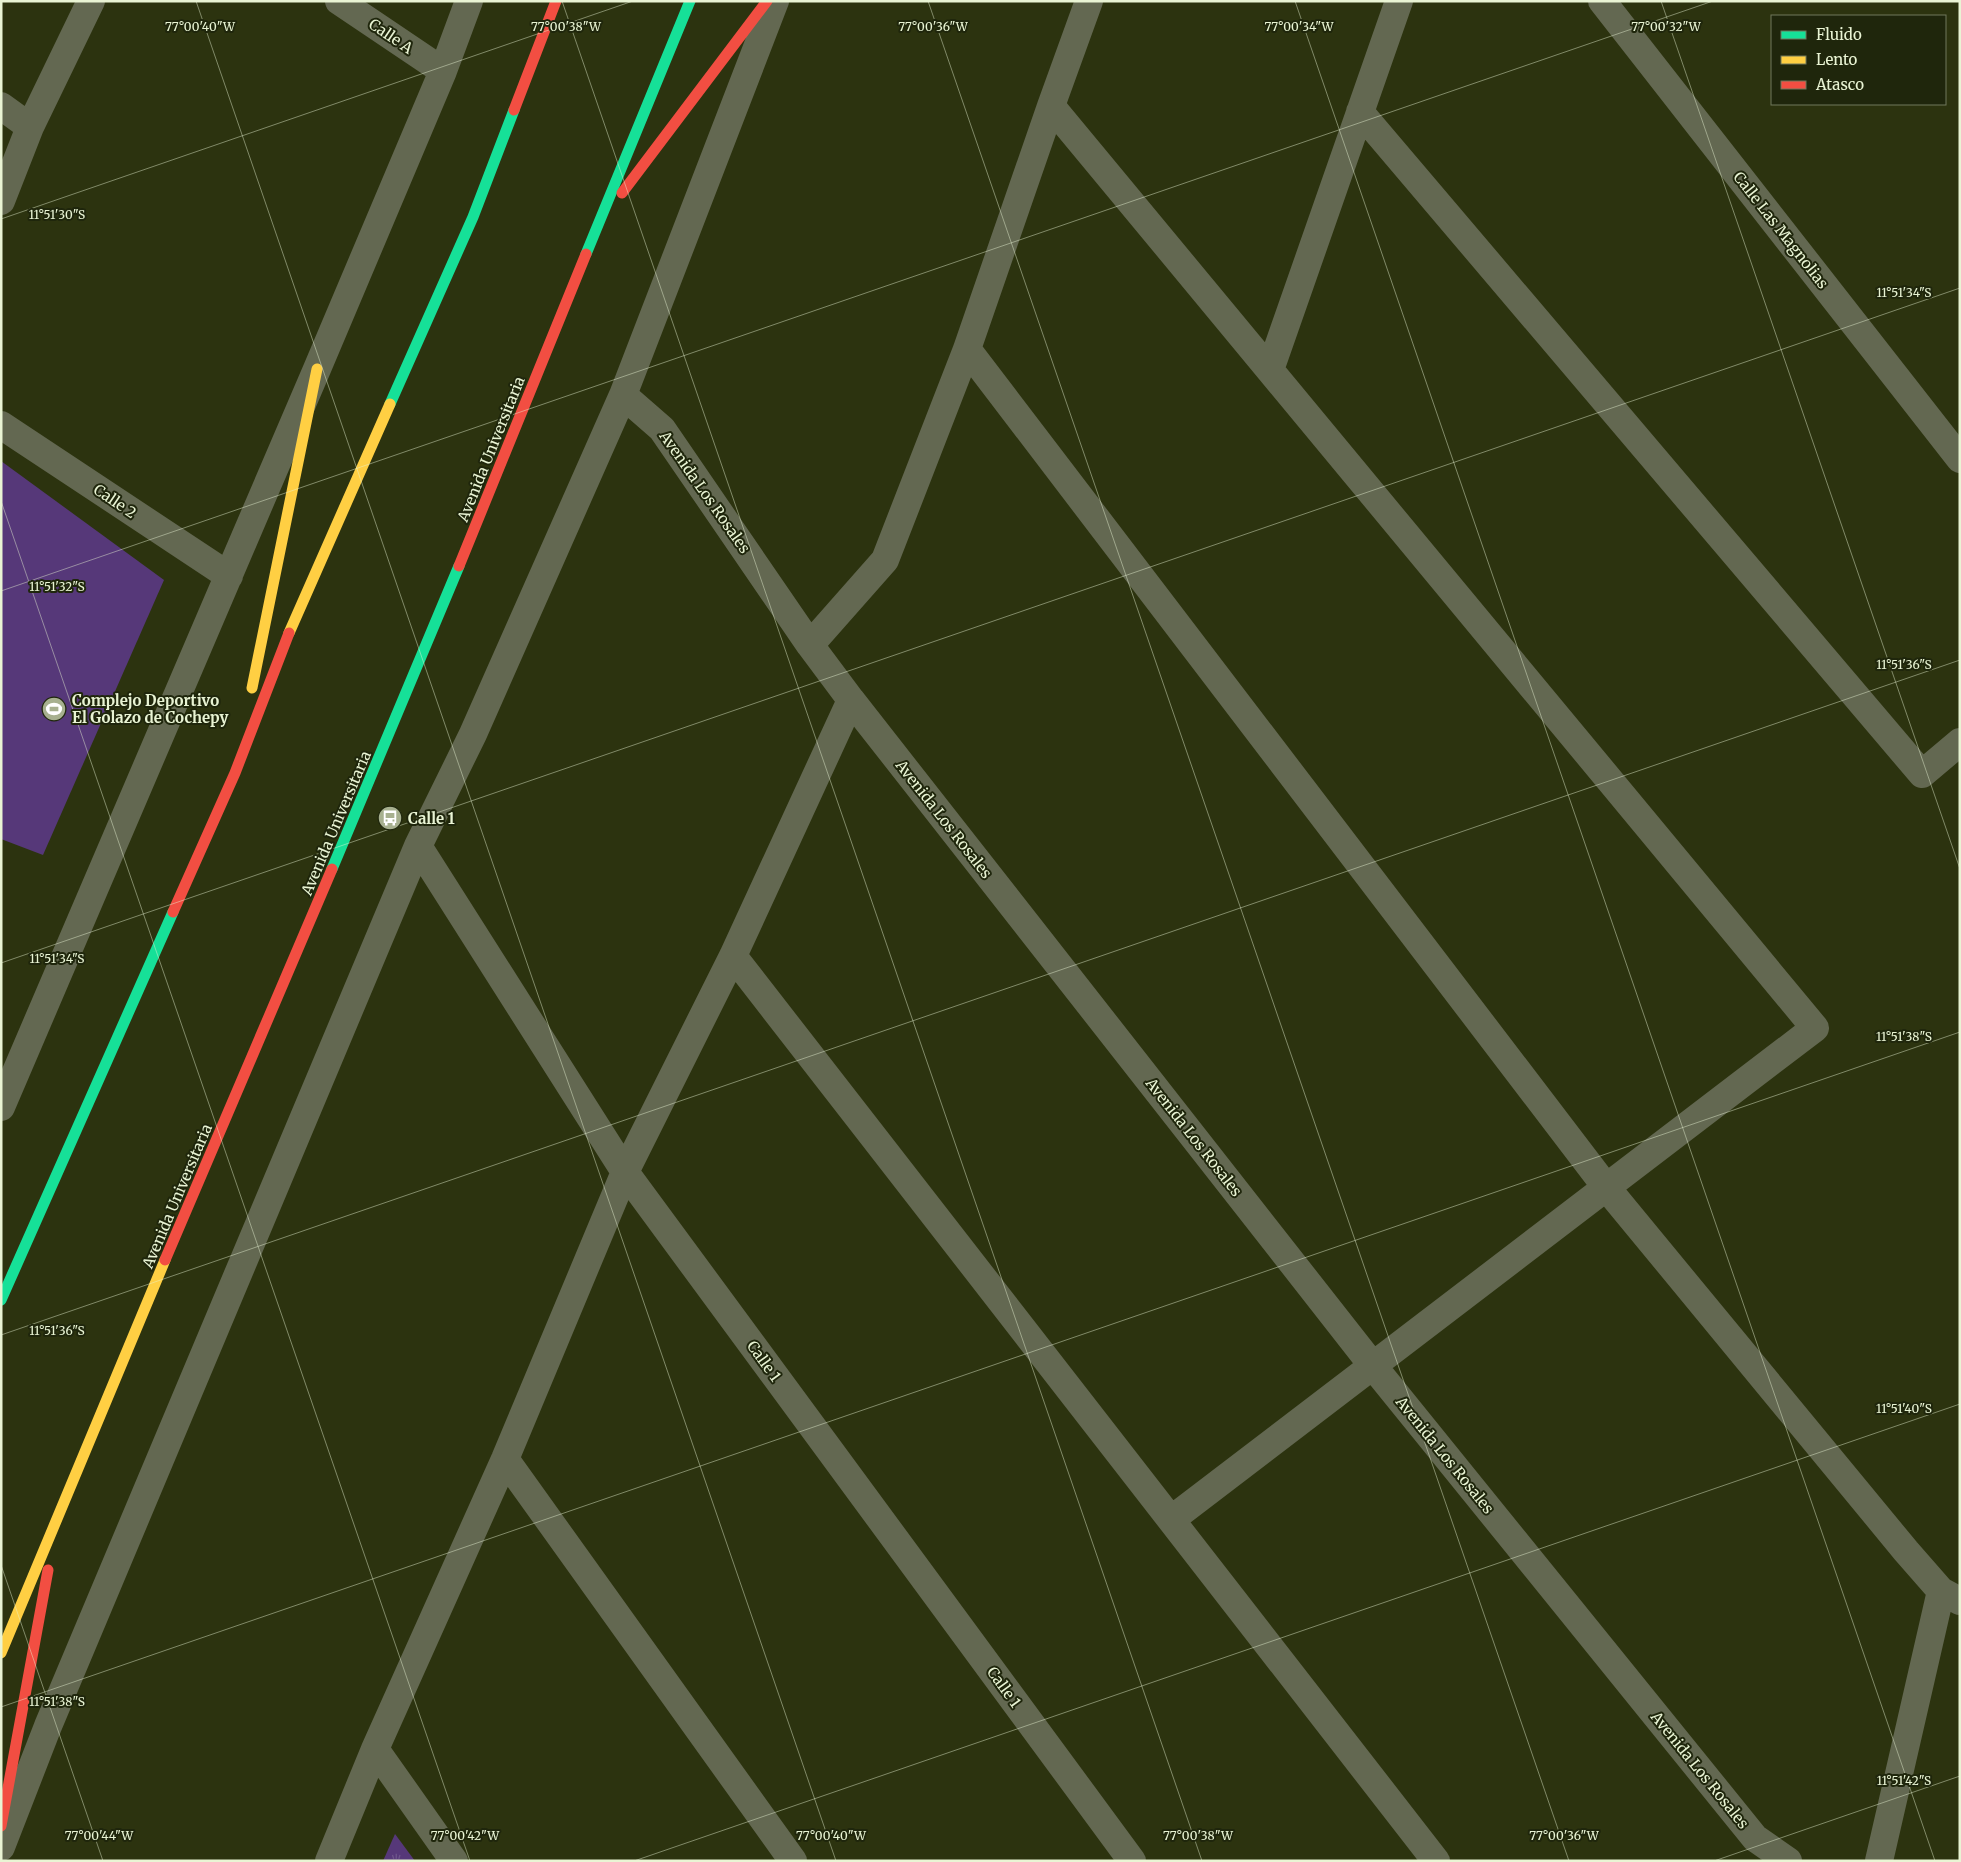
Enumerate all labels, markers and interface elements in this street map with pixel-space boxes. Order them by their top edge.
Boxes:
street label: Calle A [365,14,417,58]
legend [1771,15,1946,105]
text: 77°00'40"W [165,19,236,34]
text: 77°00'38"W [531,19,602,34]
text: 77°00'36"W [898,19,969,34]
text: 77°00'34"W [1264,19,1335,34]
text: 77°00'32"W [1631,19,1702,34]
text: Fluido [1816,25,1862,44]
text: Lento [1816,50,1858,69]
text: Atasco [1815,75,1864,94]
street label: Calle Las Magnolias [1729,168,1833,292]
text: 11°51'30"S [29,207,85,222]
text: 11°51'34"S [1877,285,1932,300]
street label: Avenida Universitaria [453,374,529,525]
street label: Avenida Los Rosales [655,426,754,557]
street label: Calle 2 [90,480,140,522]
text: 11°51'32"S [29,579,85,594]
text: 11°51'36"S [1876,657,1932,672]
place label: Complejo Deportivo El Golazo de Cochepy [72,691,228,727]
sports icon: Complejo Deportivo El Golazo de Cochepy [41,696,67,722]
street label: Avenida Universitaria [297,748,375,899]
street label: Avenida Los Rosales [891,755,996,882]
bus stop icon: Calle 1 [377,805,403,831]
place label: Calle 1 [408,809,455,828]
text: 11°51'34"S [30,951,85,966]
text: 11°51'38"S [1876,1029,1932,1044]
street label: Avenida Los Rosales [1141,1073,1246,1200]
street label: Avenida Universitaria [138,1121,216,1272]
text: 11°51'36"S [29,1323,85,1338]
street label: Calle 1 [743,1337,785,1385]
street label: Avenida Los Rosales [1391,1392,1498,1517]
text: 11°51'40"S [1876,1401,1932,1416]
street label: Calle 1 [983,1663,1025,1711]
text: 11°51'38"S [29,1694,85,1709]
street label: Avenida Los Rosales [1646,1707,1753,1832]
text: 11°51'42"S [1877,1773,1931,1788]
text: 77°00'44"W [65,1828,134,1843]
text: 77°00'42"W [431,1828,500,1843]
text: 77°00'40"W [796,1828,867,1843]
text: 77°00'38"W [1163,1828,1234,1843]
text: 77°00'36"W [1529,1828,1600,1843]

